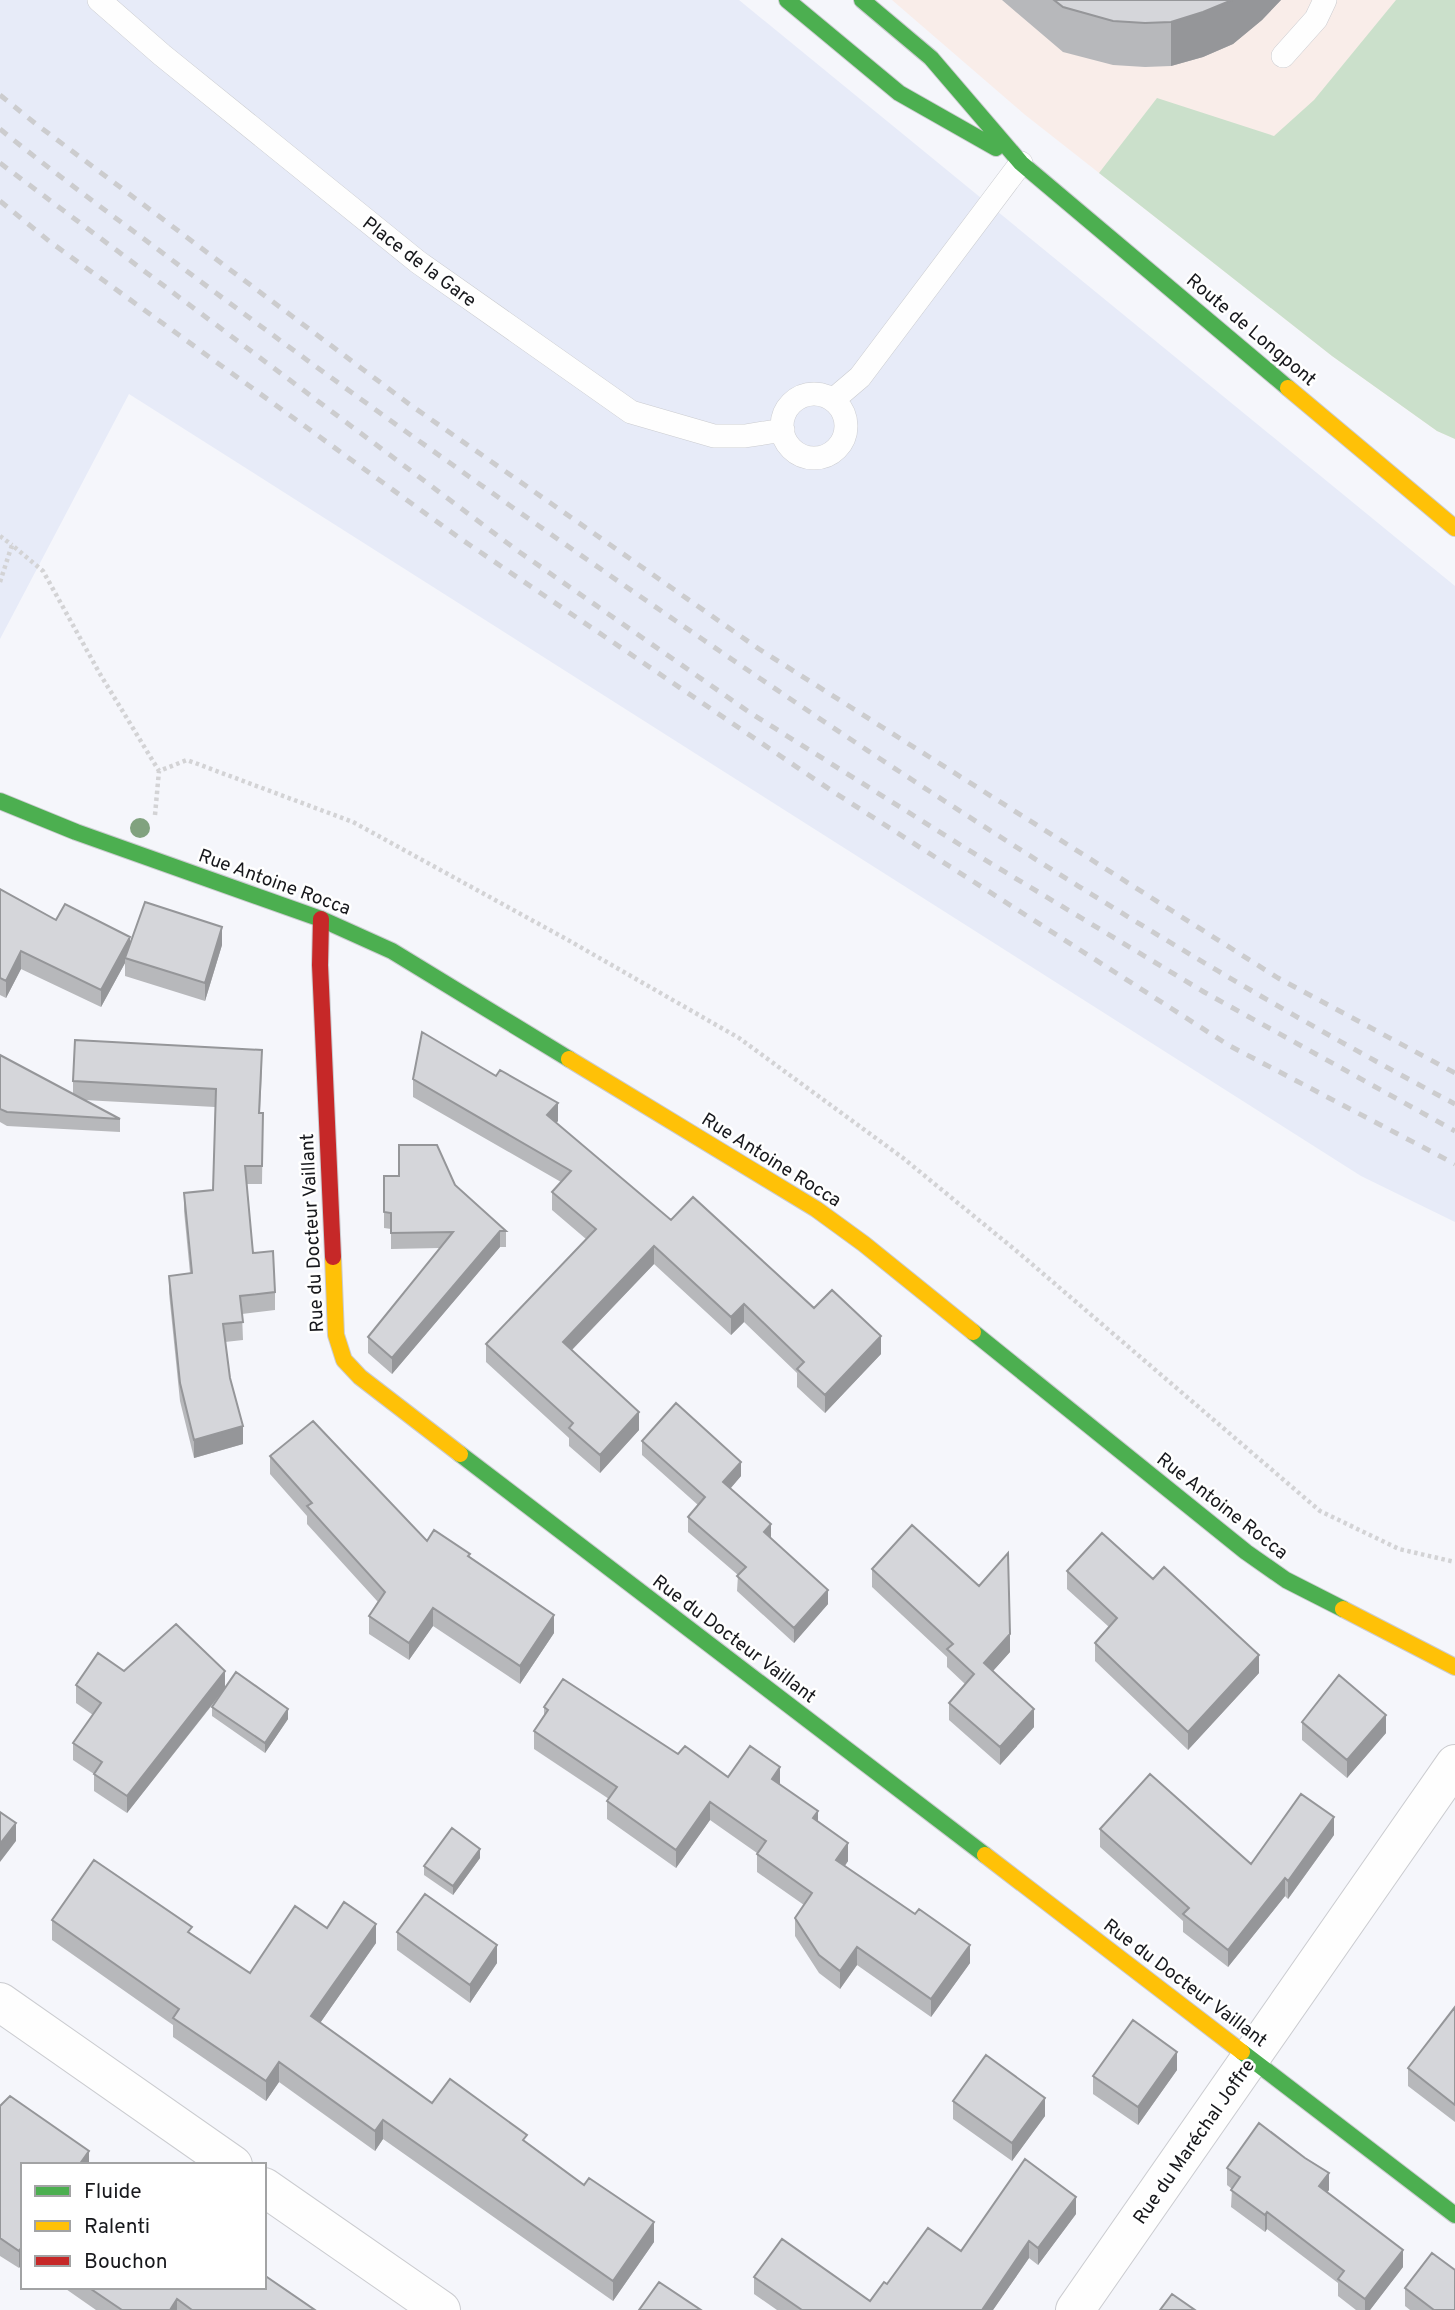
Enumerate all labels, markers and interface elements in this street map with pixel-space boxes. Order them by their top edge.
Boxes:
street label: Place de la Gare [357,212,481,313]
street label: Route de Longpont [1181,269,1321,392]
street label: Rue Antoine Rocca [195,844,354,922]
street label: Rue Antoine Rocca [697,1108,845,1213]
street label: Rue du Docteur Vaillant [296,1133,330,1333]
street label: Rue Antoine Rocca [1151,1448,1292,1565]
street label: Rue du Docteur Vaillant [647,1570,821,1709]
street label: Rue du Docteur Vaillant [1098,1914,1272,2053]
street label: Rue du Maréchal Joffre [1129,2055,1261,2229]
legend [21,2163,266,2289]
text: Fluide [84,2179,142,2206]
text: Ralenti [84,2214,150,2241]
text: Bouchon [84,2249,167,2276]

